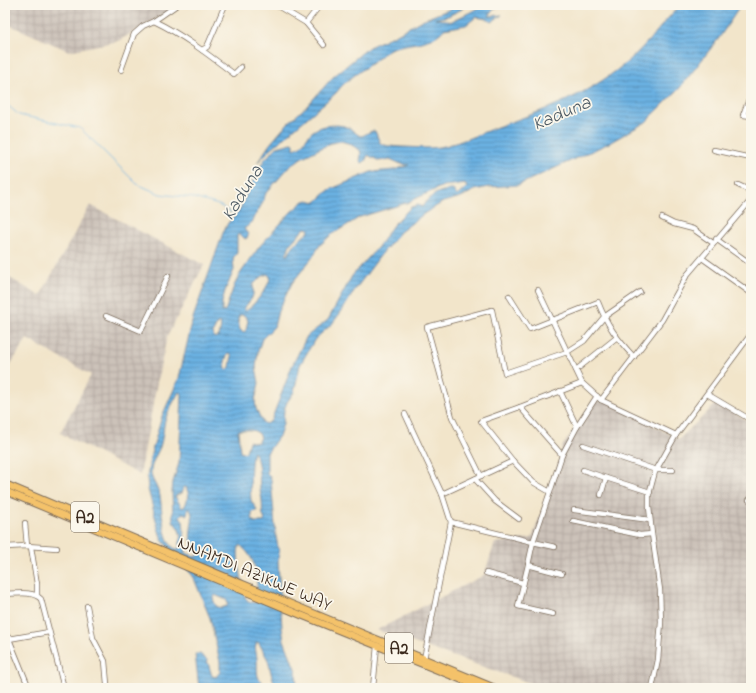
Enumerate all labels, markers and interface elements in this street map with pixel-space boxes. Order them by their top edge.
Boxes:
water label: Kaduna [529,90,596,139]
water label: Kaduna [216,160,271,226]
road number: A2 [71,502,99,532]
street label: NNAMDI AZIKWE WAY [173,531,336,619]
road number: A2 [385,633,413,663]

